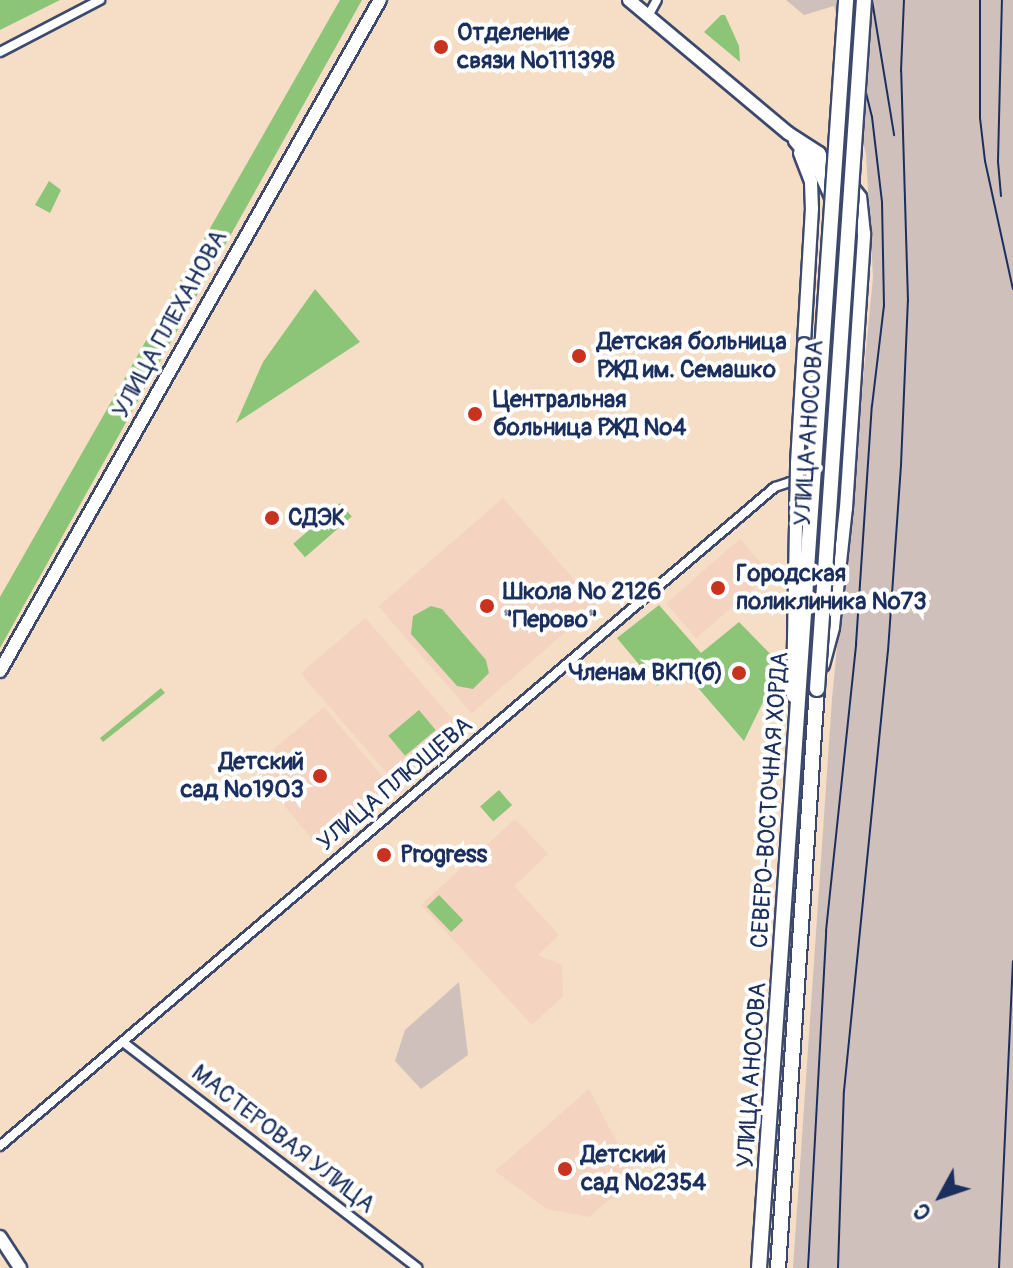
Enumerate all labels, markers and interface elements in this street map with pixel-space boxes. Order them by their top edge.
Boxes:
place label: Отделение связи №111398 [457,19,615,75]
marker: Отделение связи №111398 [432,38,450,56]
street label: УЛИЦА ПЛЕХАНОВА [106,225,234,423]
place label: Детская больница РЖД им. Семашко [597,328,787,384]
street label: УЛИЦА АНОСОВА [788,339,830,527]
marker: Детская больница РЖД им. Семашко [568,345,590,367]
place label: Центральная больница РЖД №4 [493,386,686,442]
marker: Центральная больница РЖД №4 [464,403,486,425]
place label: СДЭК [288,504,345,532]
marker: СДЭК [263,509,281,527]
place label: Городская поликлиника №73 [736,560,927,616]
marker: Городская поликлиника №73 [707,577,729,599]
place label: Школа № 2126 "Перово" [503,578,661,634]
marker: Школа № 2126 "Перово" [478,597,496,615]
street label: СЕВЕРО-ВОСТОЧНАЯ ХОРДА [745,651,795,949]
place label: Членам ВКП(б) [568,659,723,687]
marker: Членам ВКП(б) [730,664,748,682]
street label: УЛИЦА ПЛЮЩЕВА [312,711,478,857]
place label: Детский сад №1903 [180,748,304,804]
marker: Детский сад №1903 [311,767,329,785]
place label: Progress [400,841,487,869]
marker: Progress [375,846,393,864]
street label: УЛИЦА АНОСОВА [731,981,773,1169]
street label: МАСТЕРОВАЯ УЛИЦА [186,1058,380,1220]
place label: Детский сад №2354 [581,1141,706,1197]
north arrow [901,1156,981,1236]
marker: Детский сад №2354 [556,1160,574,1178]
text: С [908,1197,938,1226]

